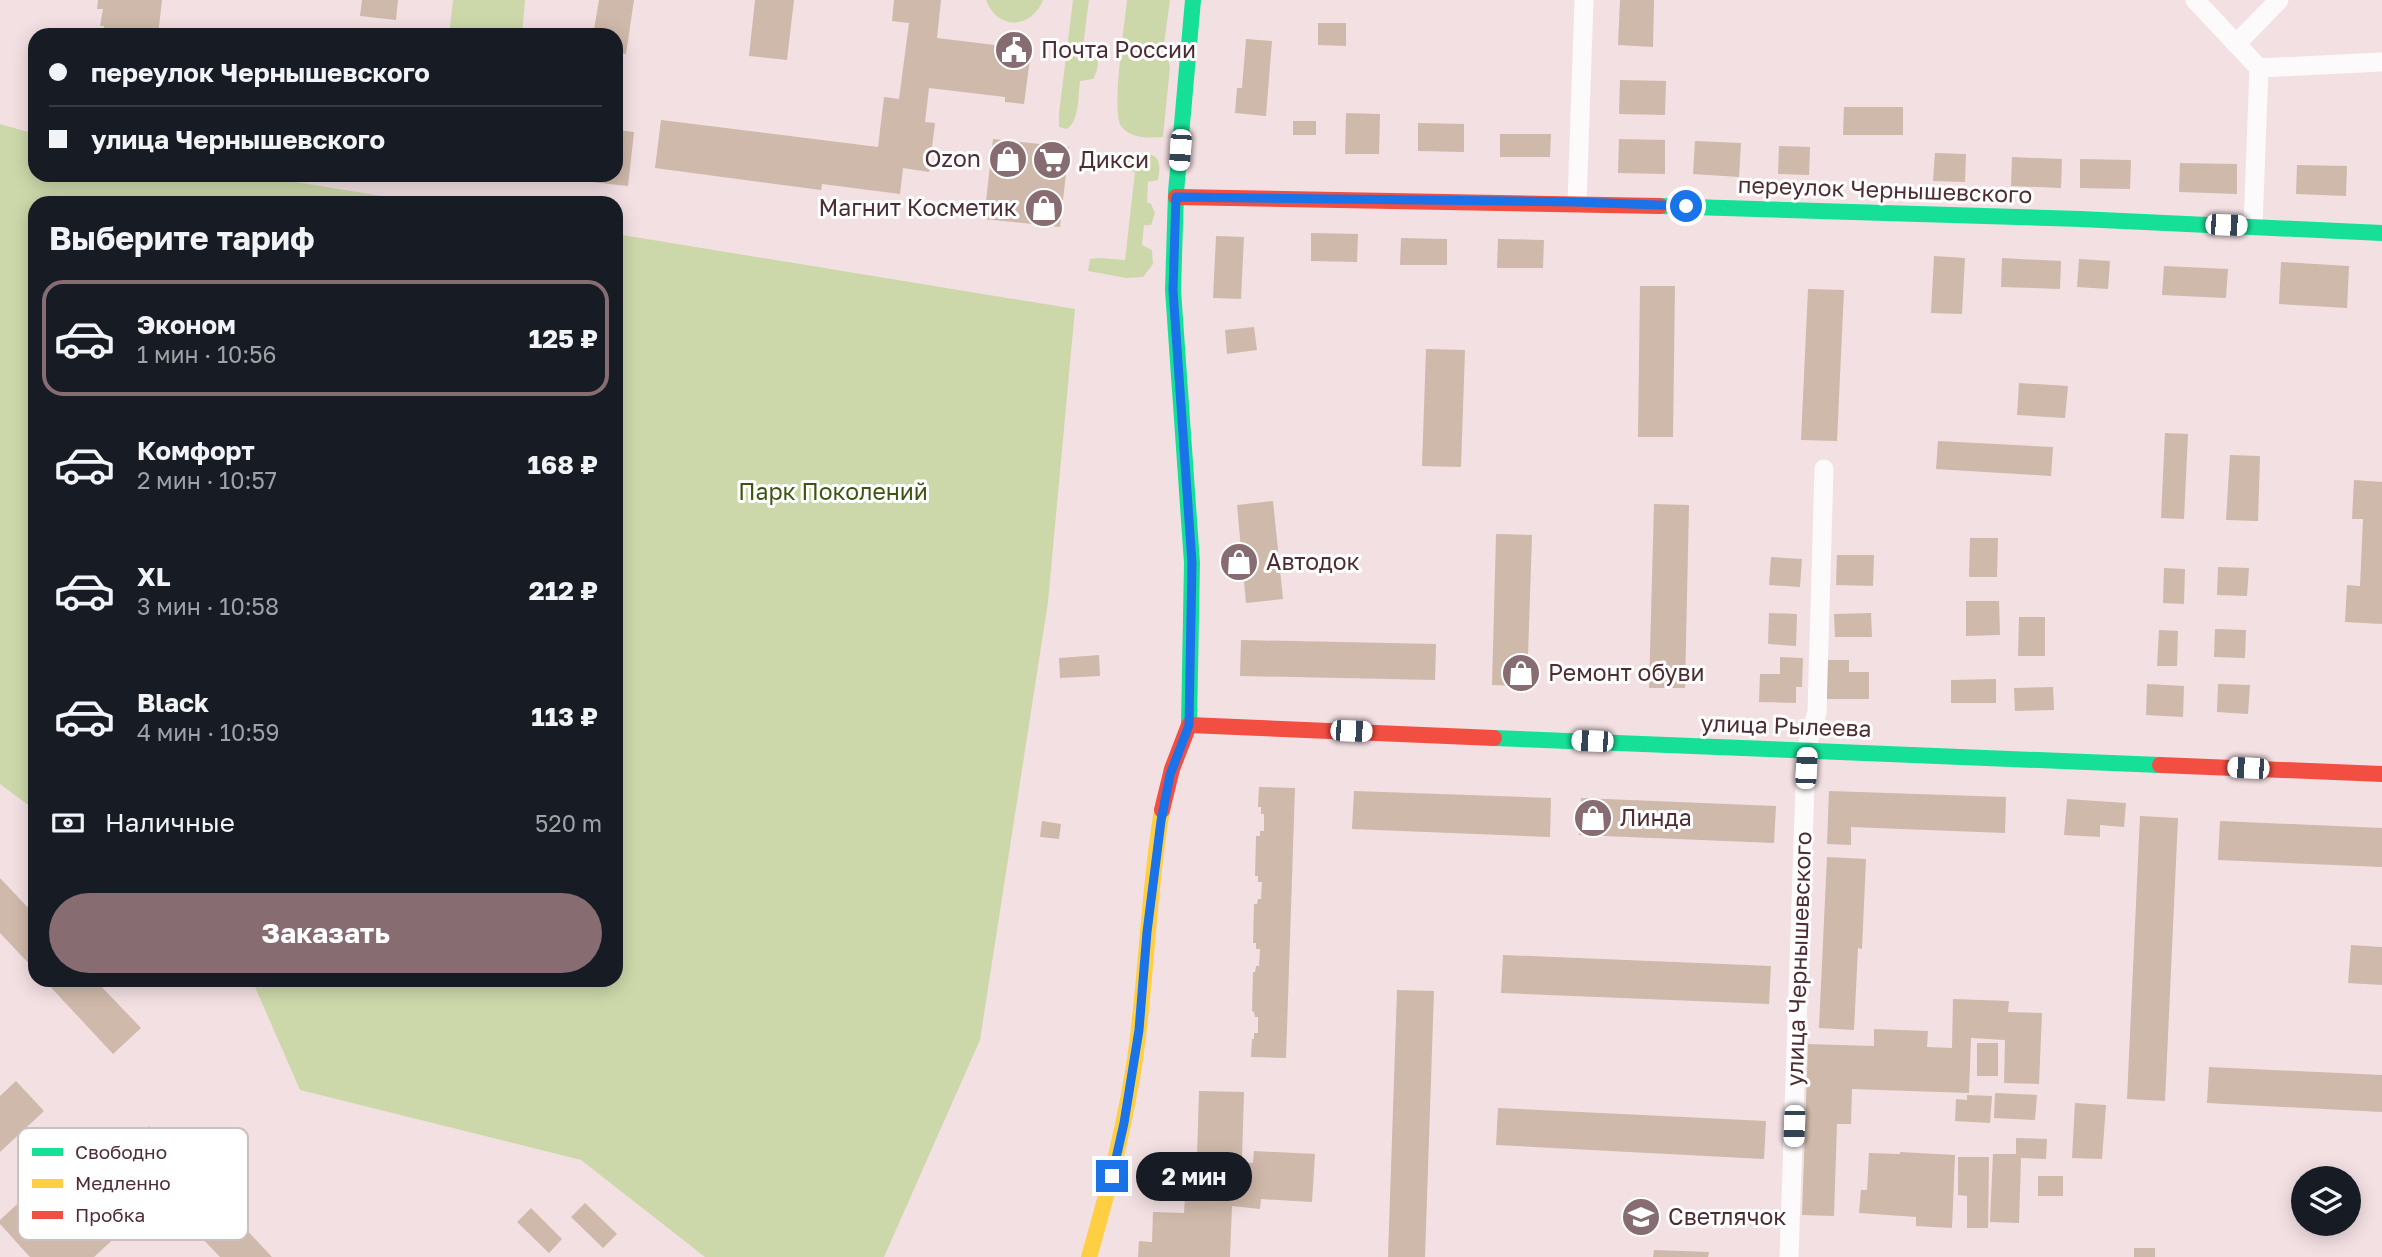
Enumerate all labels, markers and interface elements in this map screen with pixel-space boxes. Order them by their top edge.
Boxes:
public building icon: Почта России [993,29,1035,71]
place label: Почта России [1041,35,1196,63]
text: переулок Чернышевского [91,57,430,88]
text: улица Чернышевского [91,124,385,155]
car [1169,128,1192,172]
shop icon: Ozon [987,138,1029,180]
supermarket icon: Дикси [1031,139,1073,181]
place label: Ozon [925,144,981,172]
place label: Дикси [1079,145,1149,173]
street label: переулок Чернышевского [1737,170,2033,208]
shop icon: Магнит Косметик [1023,187,1065,229]
route start [1670,190,1702,222]
place label: Магнит Косметик [818,193,1017,221]
car [2205,214,2248,236]
text: Выберите тариф [49,219,315,257]
icon: car [53,307,116,370]
text: Эконом [137,309,236,340]
text: 125 ₽ [529,323,598,354]
text: 1 мин · 10:56 [137,340,277,368]
icon: car [53,433,116,496]
text: Комфорт [137,435,255,466]
text: 168 ₽ [527,449,598,480]
text: 2 мин · 10:57 [137,466,277,494]
park label: Парк Поколений [738,477,928,505]
shop icon: Автодок [1218,541,1260,583]
place label: Автодок [1266,547,1360,575]
icon: car [53,559,116,622]
text: XL [137,561,171,592]
text: 212 ₽ [529,575,598,606]
text: 3 мин · 10:58 [137,592,279,620]
shop icon: Ремонт обуви [1500,652,1542,694]
place label: Ремонт обуви [1548,658,1705,686]
icon: car [53,685,116,748]
text: Black [137,687,209,718]
text: 113 ₽ [531,701,598,732]
street label: улица Рылеева [1700,708,1872,742]
text: 4 мин · 10:59 [137,718,279,746]
car [1330,720,1373,742]
car [1571,730,1614,752]
car [1795,746,1818,790]
car [2227,756,2270,780]
shop icon: Линда [1572,797,1614,839]
place label: Линда [1620,803,1692,831]
icon: cash [49,804,87,842]
text: Наличные [105,807,235,838]
text: 520 m [535,809,602,837]
street label: улица Чернышевского [1780,831,1816,1087]
button: Заказать [49,893,602,973]
car [1783,1105,1806,1147]
legend [18,1128,248,1240]
text: Свободно [75,1140,167,1163]
callout: 2 мин [1136,1152,1252,1200]
route end [1096,1160,1128,1192]
text: 2 мин [1162,1162,1226,1190]
map controls [2291,1166,2361,1236]
button: layers [2291,1166,2361,1236]
text: Медленно [75,1171,171,1194]
school or university icon: Светлячок [1620,1196,1662,1238]
place label: Светлячок [1668,1202,1786,1230]
text: Пробка [75,1203,145,1226]

